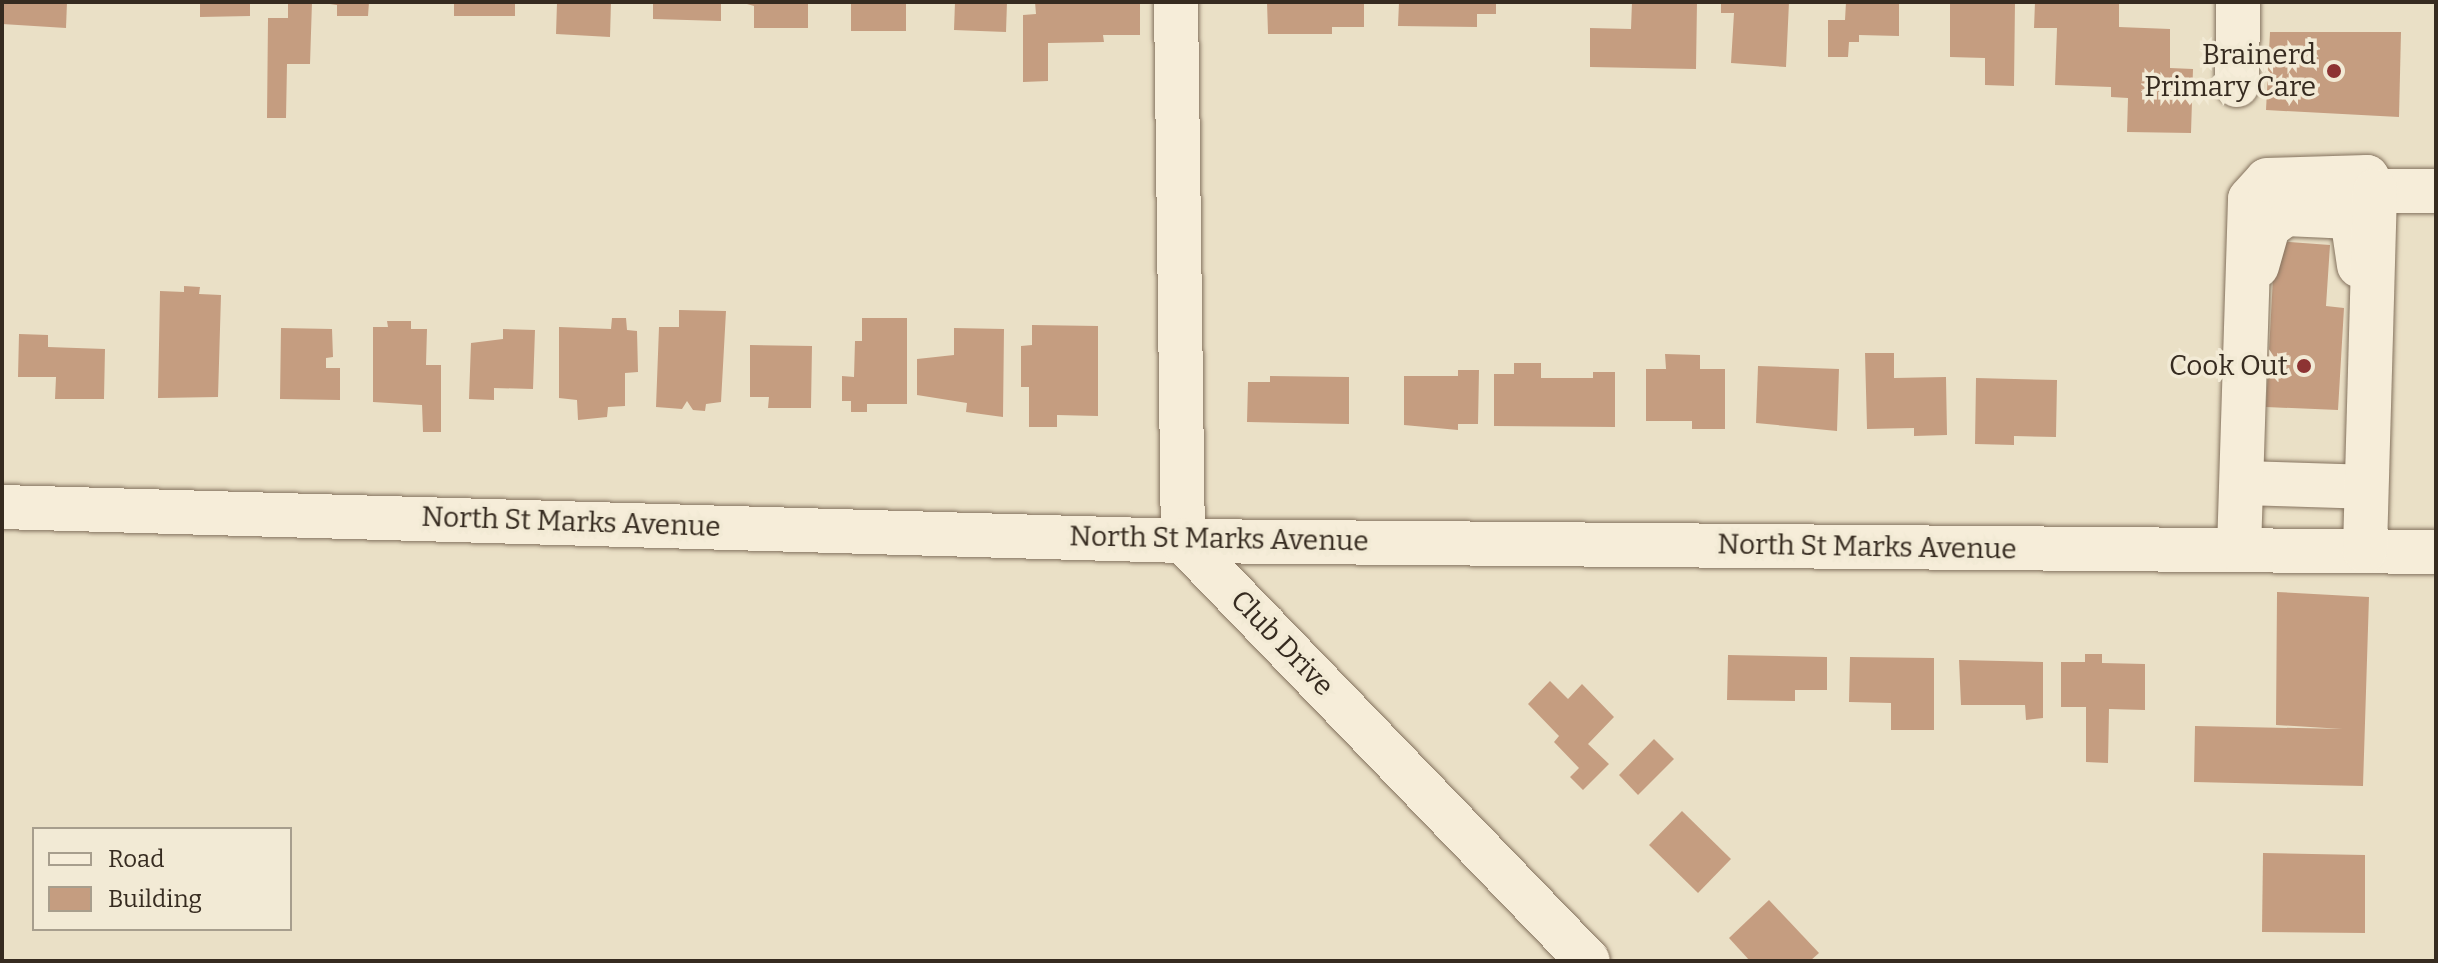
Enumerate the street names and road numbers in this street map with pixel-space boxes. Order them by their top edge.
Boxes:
street label: North St Marks Avenue [421,500,721,544]
street label: North St Marks Avenue [1069,520,1369,558]
street label: North St Marks Avenue [1717,528,2017,566]
street label: Club Drive [1224,583,1340,703]

